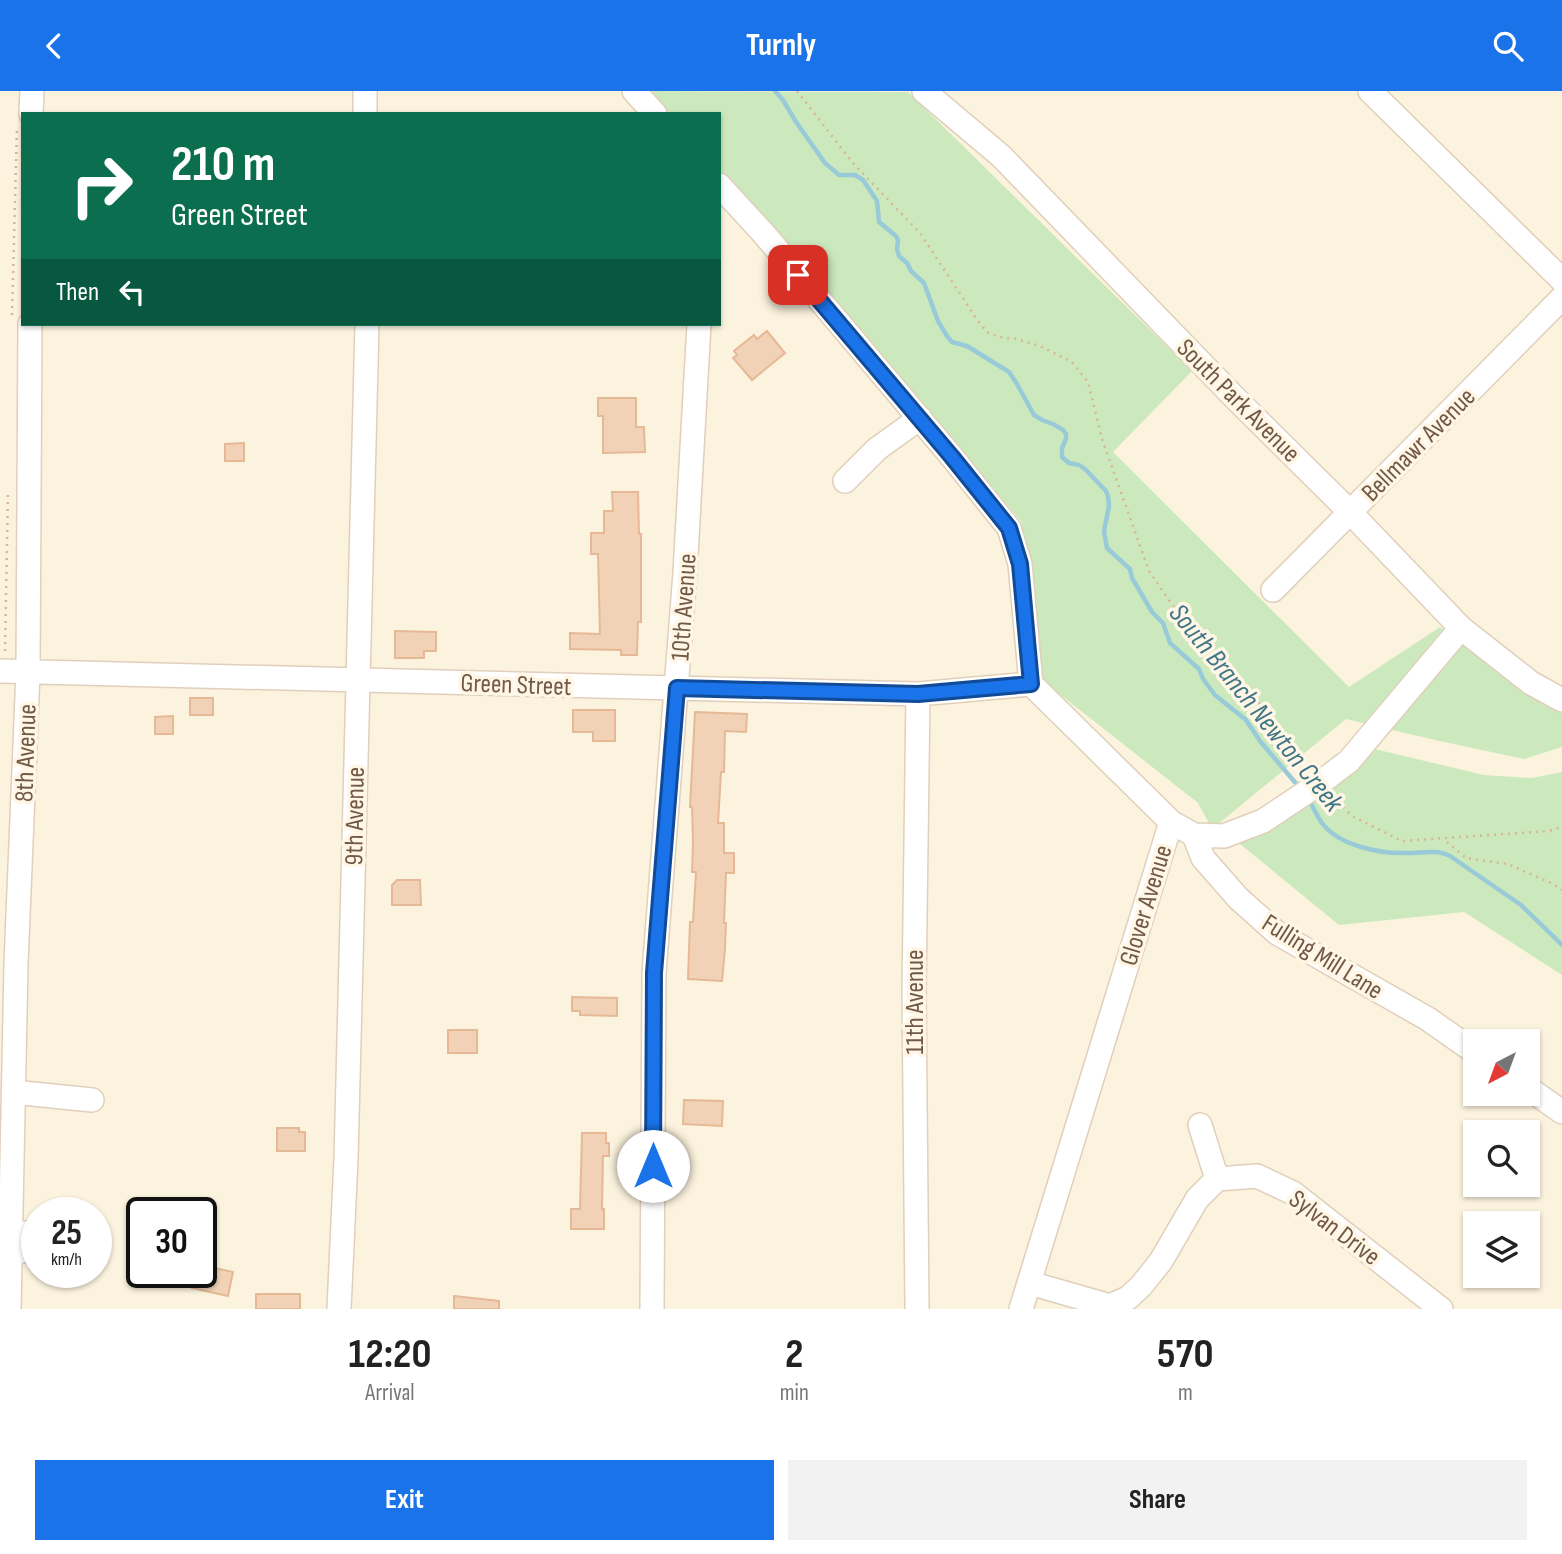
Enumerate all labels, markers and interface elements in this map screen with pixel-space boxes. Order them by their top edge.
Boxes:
text: Turnly [746,26,816,65]
icon: back [35,27,73,65]
icon: search [1489,27,1527,65]
text: 210 m [171,136,275,195]
icon: right [56,140,147,231]
text: Green Street [171,196,308,235]
pin [768,245,828,305]
icon: arrive [779,256,817,294]
icon: left [113,273,151,311]
text: Then [56,277,99,308]
street label: South Park Avenue [1170,333,1306,469]
street label: Bellmawr Avenue [1356,382,1482,508]
street label: 10th Avenue [665,552,704,662]
water label: South Branch Newton Creek [1162,597,1351,820]
street label: Green Street [460,668,572,703]
street label: 8th Avenue [9,703,44,803]
street label: 9th Avenue [339,767,372,866]
street label: Glover Avenue [1113,842,1179,969]
street label: Fulling Mill Lane [1256,908,1388,1007]
street label: 11th Avenue [900,950,931,1054]
north arrow [1463,1029,1540,1106]
map controls [1463,1029,1540,1288]
button: search [1463,1120,1540,1197]
position arrow [616,1129,690,1203]
street label: Sylvan Drive [1282,1184,1386,1273]
speed limit sign: 30 [126,1197,217,1288]
button: layers [1463,1211,1540,1288]
text: 25 [51,1212,82,1255]
text: km/h [51,1249,82,1270]
text: 12:20 [348,1329,431,1380]
text: 2 [785,1329,803,1380]
text: 570 [1157,1329,1214,1380]
text: Arrival [365,1379,415,1407]
text: min [780,1379,809,1407]
text: m [1178,1379,1193,1407]
button: Exit [35,1460,774,1540]
button: Share [788,1460,1527,1540]

